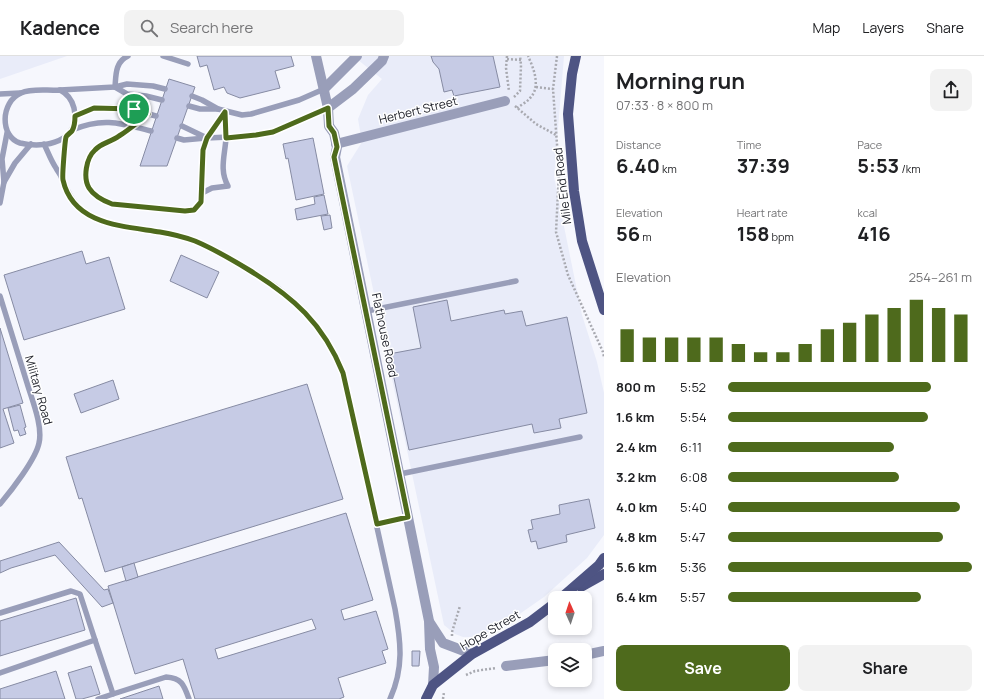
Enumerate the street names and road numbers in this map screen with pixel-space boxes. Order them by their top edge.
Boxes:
street label: Herbert Street [377,92,459,128]
street label: Mile End Road [549,147,575,225]
street label: Flathouse Road [368,291,402,379]
street label: Military Road [21,353,57,427]
street label: Hope Street [457,606,523,654]

